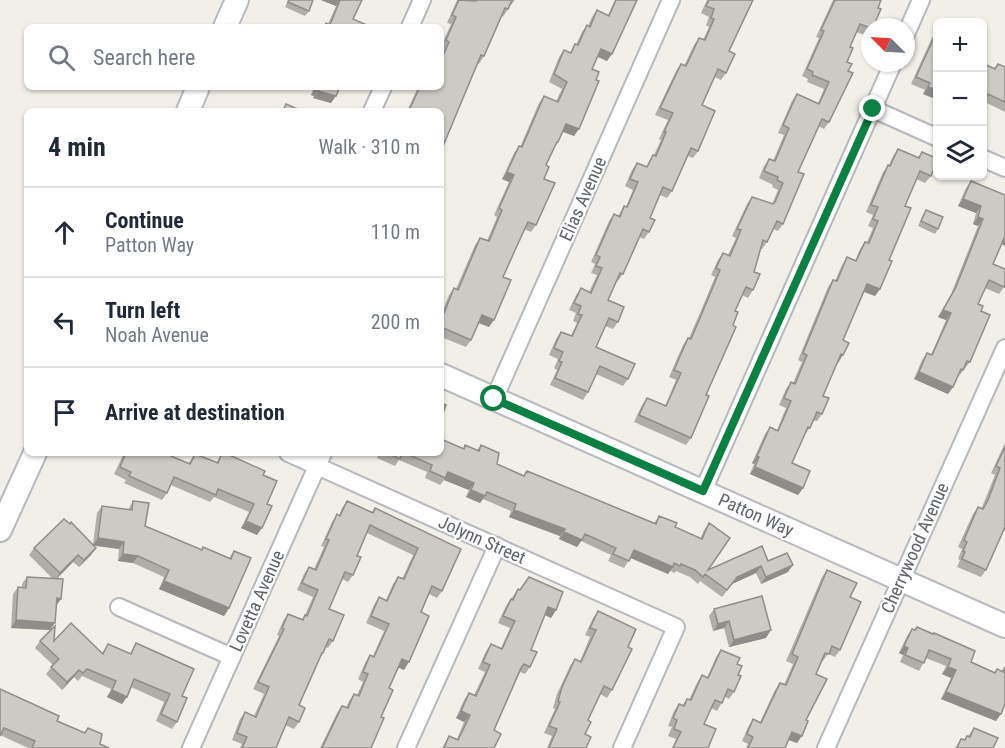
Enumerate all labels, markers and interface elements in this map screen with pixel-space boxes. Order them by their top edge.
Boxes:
north arrow [861,18,915,72]
map controls [933,18,987,180]
button: + [933,18,987,72]
search box [24,24,444,90]
icon: search [45,41,78,74]
text: Search here [93,45,195,70]
button: − [933,72,987,126]
route end [859,95,885,121]
button: layers [933,126,987,180]
text: 4 min [48,132,106,162]
text: Walk · 310 m [319,135,420,159]
street label: Elias Avenue [555,153,610,244]
text: Continue [105,208,184,233]
icon: ahead [48,216,81,249]
text: 110 m [371,220,420,244]
text: Patton Way [105,233,194,257]
text: Turn left [105,298,180,323]
icon: left [48,306,81,339]
text: 200 m [371,310,420,334]
text: Noah Avenue [105,323,209,347]
route start [480,385,506,411]
icon: arrive [48,396,81,429]
text: Arrive at destination [105,400,285,425]
street label: Cherrywood Avenue [876,479,953,616]
street label: Patton Way [715,489,798,541]
street label: Jolynn Street [435,511,529,568]
street label: Lovetta Avenue [225,547,288,655]

